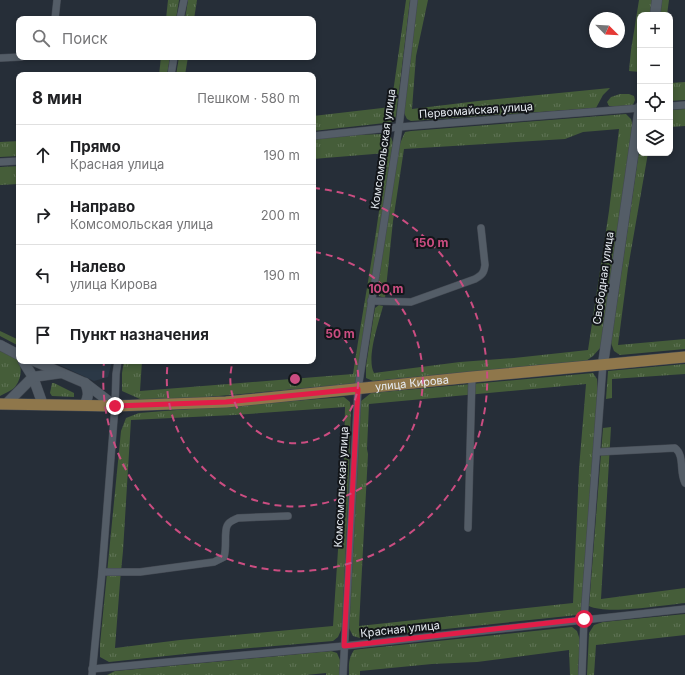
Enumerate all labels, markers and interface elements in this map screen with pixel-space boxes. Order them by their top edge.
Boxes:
north arrow [589,12,625,48]
map controls [637,12,673,156]
button: + [637,12,673,48]
search box [16,16,316,60]
icon: search [30,27,52,49]
text: Поиск [62,29,108,48]
button: − [637,48,673,84]
button: locate [637,84,673,120]
text: 8 мин [32,88,82,108]
street label: Комсомольская улица [368,88,398,210]
text: Пешком · 580 m [197,90,300,106]
street label: Первомайская улица [419,99,533,121]
button: layers [637,120,673,156]
text: Прямо [70,137,121,156]
icon: ahead [32,144,54,166]
text: 190 m [263,147,300,163]
text: Красная улица [70,156,164,172]
text: Направо [70,197,135,216]
icon: right [32,204,54,226]
text: 200 m [261,207,300,223]
text: Комсомольская улица [70,216,213,232]
street label: Свободная улица [590,230,616,326]
text: 150 m [414,235,448,250]
text: Налево [70,257,126,276]
icon: left [32,264,54,286]
text: 190 m [263,267,300,283]
text: улица Кирова [70,276,157,292]
text: 100 m [368,281,404,296]
icon: arrive [32,324,54,346]
text: Пункт назначения [70,325,209,344]
text: 50 m [325,326,355,341]
centre of rings [288,372,302,386]
street label: улица Кирова [374,372,450,394]
route end [106,397,124,415]
street label: Комсомольская улица [331,426,351,548]
route start [575,610,593,628]
street label: Красная улица [360,618,440,640]

